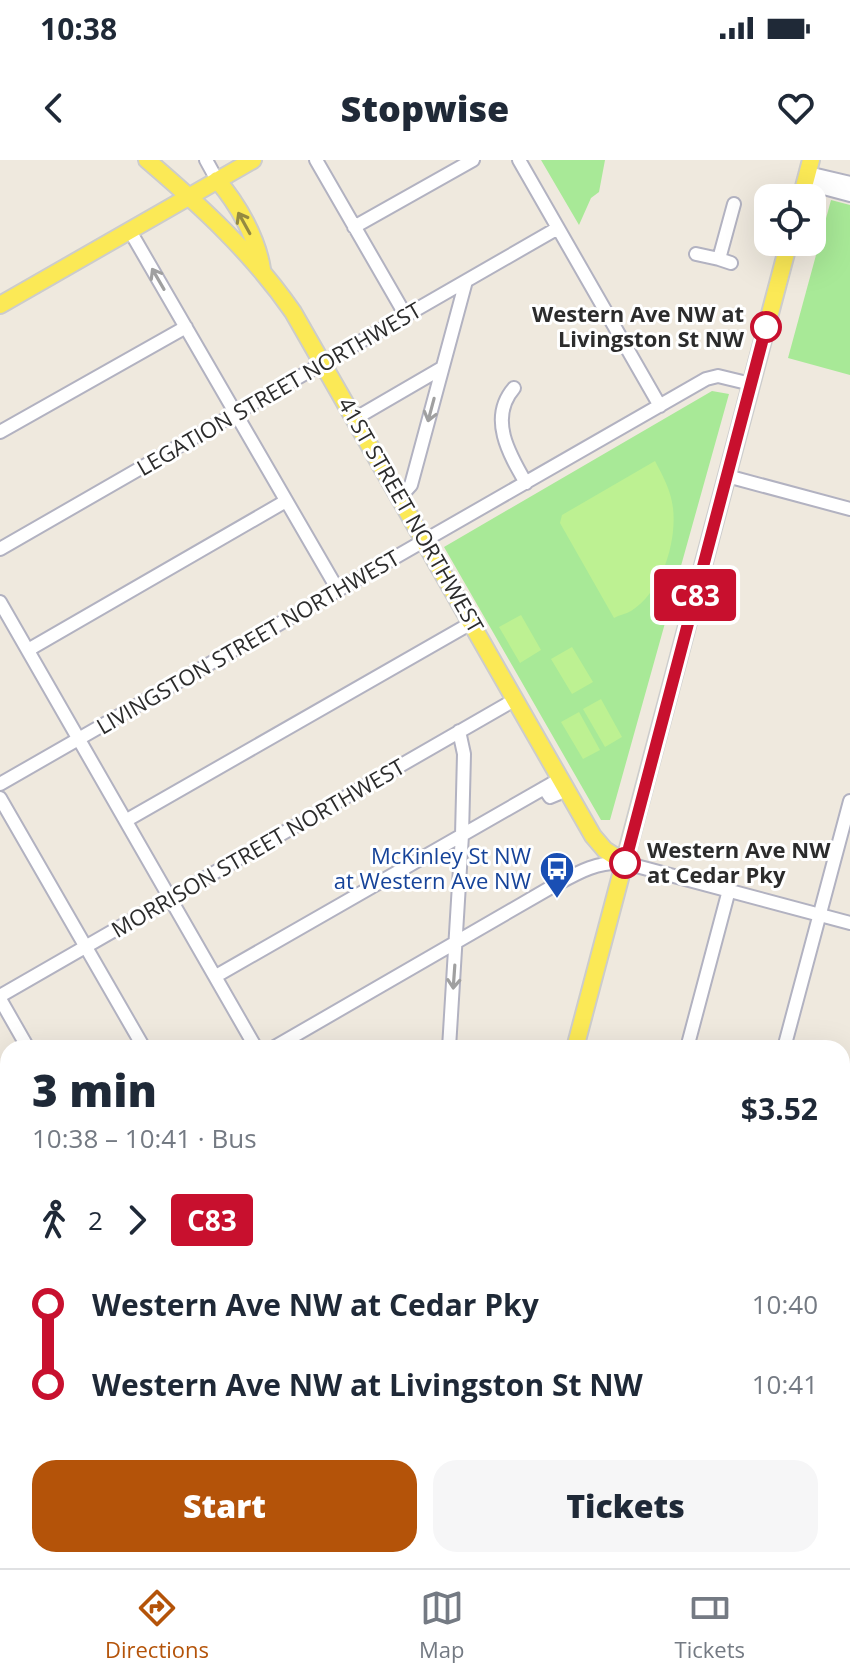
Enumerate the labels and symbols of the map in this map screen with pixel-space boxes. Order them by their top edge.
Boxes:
one-way arrow [236,212,252,236]
one-way arrow [150,268,166,291]
street label: LEGATION STREET NORTHWEST [131,294,426,482]
place label: Western Ave NW at Livingston St NW [532,298,745,353]
marker: Western Ave NW at Livingston St NW [751,312,781,342]
street label: 41ST STREET NORTHWEST [332,391,492,638]
one-way arrow [423,397,438,423]
street label: LIVINGSTON STREET NORTHWEST [90,542,405,740]
line badge: C83 [649,569,741,621]
street label: MORRISON STREET NORTHWEST [105,751,410,944]
place label: Western Ave NW at Cedar Pky [647,834,831,889]
place label: McKinley St NW at Western Ave NW [334,840,531,895]
marker: Western Ave NW at Cedar Pky [610,848,640,878]
bus stop icon: McKinley St NW at Western Ave NW [538,850,576,900]
one-way arrow [446,963,461,990]

